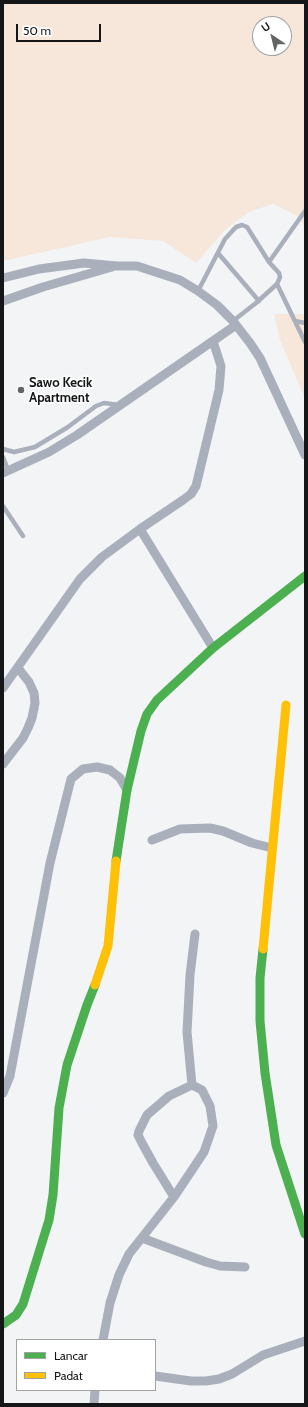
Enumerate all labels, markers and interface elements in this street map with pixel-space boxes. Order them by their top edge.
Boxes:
scale bar [18,16,103,42]
north arrow [252,16,292,56]
text: U [258,19,273,35]
text: 50 m [23,23,51,38]
place label: Sawo Kecik Apartment [29,375,92,406]
marker: Sawo Kecik Apartment [16,385,26,395]
legend [16,1339,156,1391]
text: Lancar [54,1348,87,1363]
text: Padat [54,1368,83,1383]

